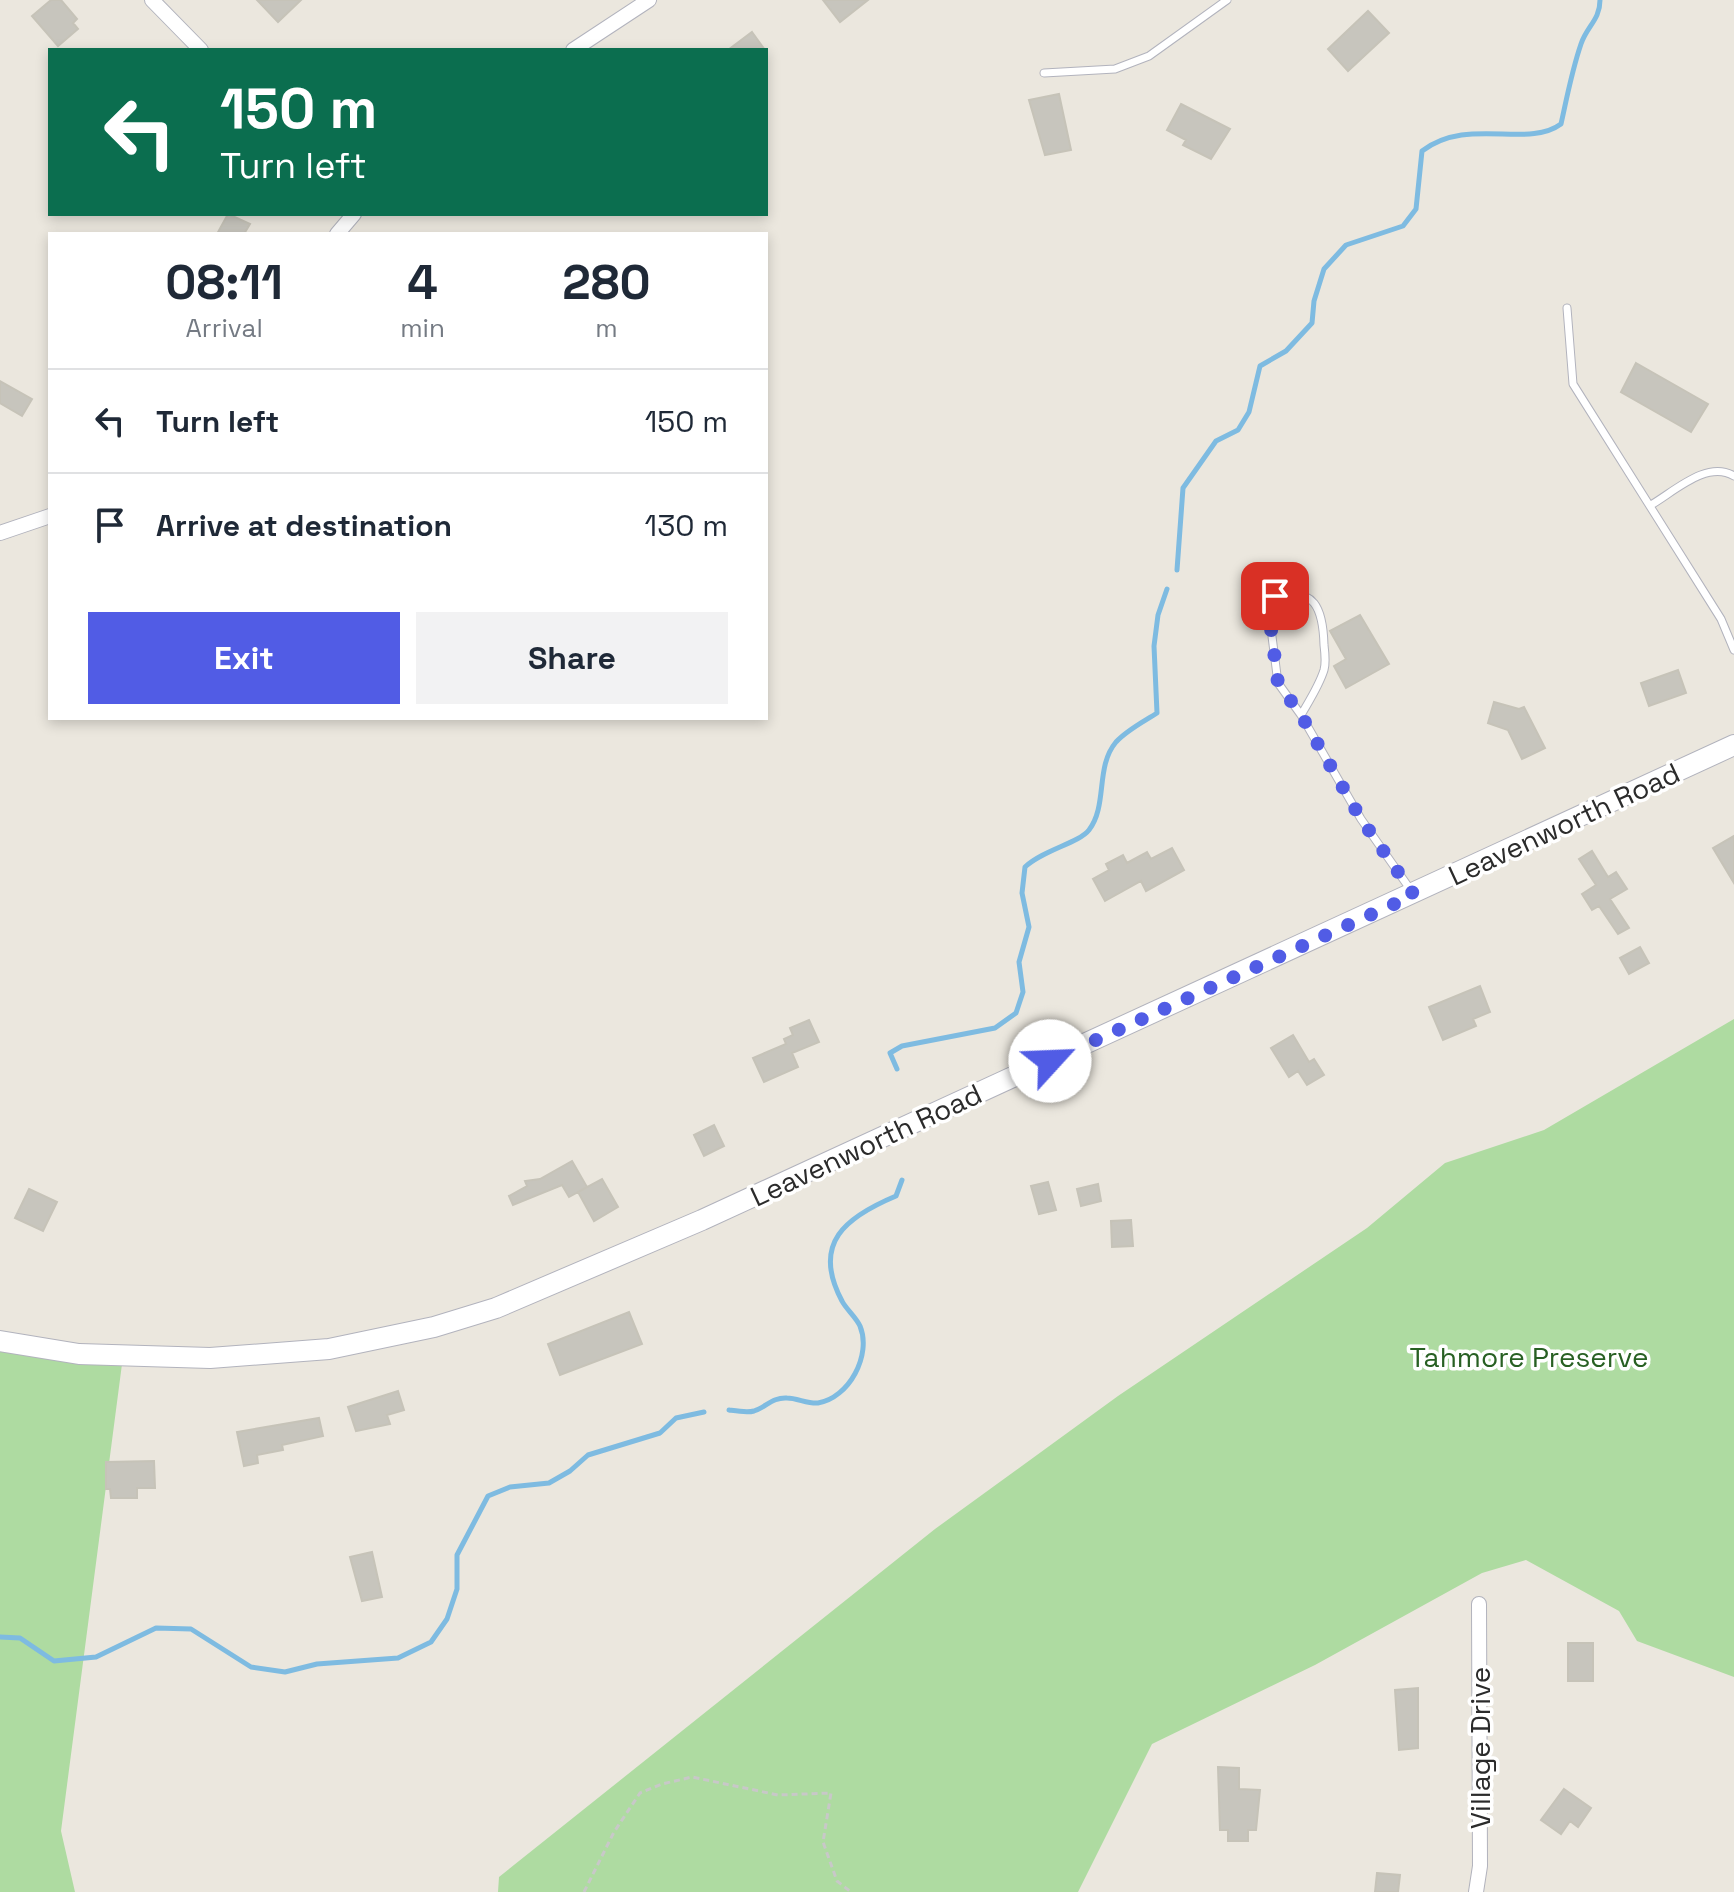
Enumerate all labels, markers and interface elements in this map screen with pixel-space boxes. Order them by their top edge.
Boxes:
text: 150 m [220,73,377,144]
icon: left [88,80,192,184]
text: Turn left [220,143,367,189]
text: 08:11 [165,252,283,313]
text: 4 [407,252,438,313]
text: 280 [562,252,651,313]
text: Arrival [185,311,263,345]
text: min [400,311,445,345]
text: m [595,311,618,345]
icon: left [88,399,132,443]
text: Turn left [156,402,279,441]
text: 150 m [645,402,728,441]
icon: arrive [88,503,132,547]
text: Arrive at destination [156,506,452,545]
text: 130 m [645,506,728,545]
pin [1241,562,1309,630]
icon: arrive [1253,574,1297,618]
button: Exit [88,612,400,704]
button: Share [416,612,728,704]
street label: Leavenworth Road [1443,755,1685,893]
position arrow [1008,1019,1092,1103]
street label: Leavenworth Road [745,1076,987,1214]
park label: Tahmore Preserve [1410,1339,1648,1375]
street label: Village Drive [1462,1667,1498,1829]

